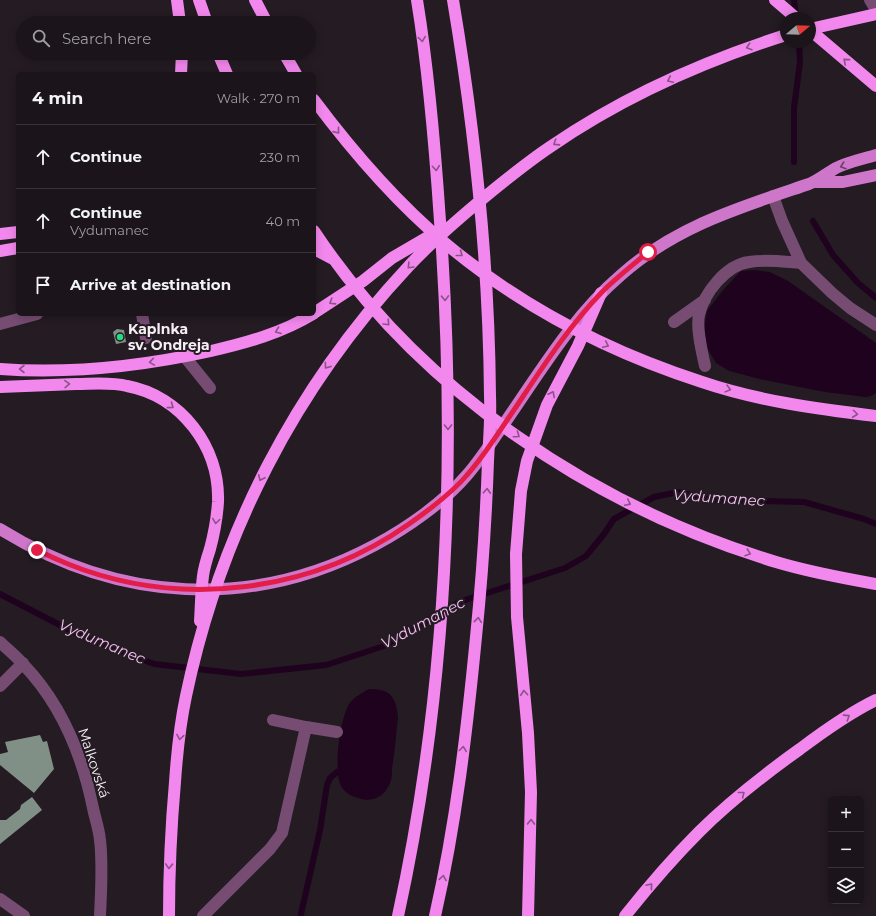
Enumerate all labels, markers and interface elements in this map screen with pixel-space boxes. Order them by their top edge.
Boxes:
north arrow [780,12,816,48]
search box [16,16,316,60]
icon: search [30,27,52,49]
text: Search here [62,29,151,48]
one-way arrow [417,36,426,42]
one-way arrow [746,43,753,51]
one-way arrow [844,58,851,65]
one-way arrow [667,75,674,83]
text: 4 min [32,88,83,108]
text: Walk · 270 m [217,90,300,106]
one-way arrow [333,126,340,134]
one-way arrow [553,138,560,146]
icon: ahead [32,146,54,168]
text: Continue [70,147,142,166]
text: 230 m [259,149,300,165]
one-way arrow [840,161,847,169]
one-way arrow [432,165,441,171]
text: Continue [70,203,142,222]
icon: ahead [32,210,54,232]
text: 40 m [266,213,300,229]
text: Vydumanec [70,222,149,238]
route start [639,243,657,261]
one-way arrow [455,250,462,257]
one-way arrow [407,261,415,269]
icon: arrive [32,274,54,296]
text: Arrive at destination [70,275,231,294]
one-way arrow [441,295,449,301]
one-way arrow [329,297,336,305]
one-way arrow [383,318,390,326]
place label: Kaplnka sv. Ondreja [128,320,210,354]
one-way arrow [274,326,281,334]
marker: Kaplnka sv. Ondreja [115,332,125,342]
one-way arrow [601,340,609,348]
one-way arrow [149,357,155,366]
one-way arrow [324,362,332,369]
one-way arrow [19,365,25,373]
one-way arrow [64,380,70,389]
one-way arrow [724,384,731,393]
one-way arrow [548,391,555,399]
one-way arrow [167,401,174,408]
one-way arrow [852,409,858,418]
one-way arrow [444,424,452,430]
one-way arrow [513,430,520,438]
one-way arrow [258,473,266,481]
water label: Vydumanec [672,485,766,510]
one-way arrow [483,488,491,494]
one-way arrow [624,498,631,506]
one-way arrow [212,518,221,524]
route end [28,541,46,559]
one-way arrow [744,548,751,556]
water label: Vydumanec [378,592,468,653]
water label: Vydumanec [56,615,149,669]
one-way arrow [473,617,482,623]
one-way arrow [520,690,529,696]
one-way arrow [842,715,849,722]
street label: Malkovská [74,726,114,800]
one-way arrow [176,734,184,740]
one-way arrow [458,746,467,752]
one-way arrow [737,791,744,798]
map controls [828,796,864,904]
button: + [828,796,864,832]
one-way arrow [527,819,535,825]
button: − [828,832,864,868]
one-way arrow [165,863,174,869]
button: layers [828,868,864,904]
one-way arrow [438,875,447,881]
one-way arrow [646,883,653,891]

